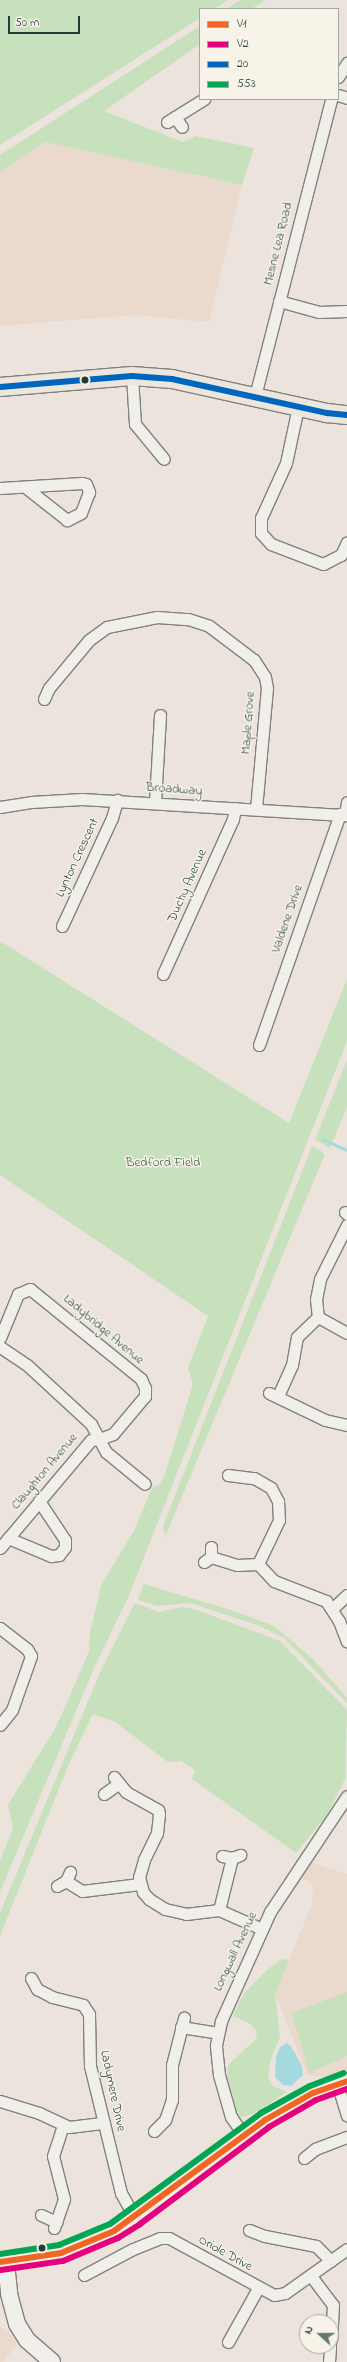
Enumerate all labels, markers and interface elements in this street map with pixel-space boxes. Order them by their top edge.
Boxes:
scale bar [10,8,82,34]
legend [199,8,339,100]
text: 50 m [15,14,39,32]
text: V1 [237,15,246,33]
text: V2 [237,35,249,53]
text: 20 [237,55,248,73]
text: 553 [237,75,256,93]
street label: Mesne Lea Road [261,201,297,287]
unlabelled marker [80,375,90,385]
street label: Maple Grove [239,691,259,755]
street label: Broadway [145,780,203,800]
street label: Lynton Crescent [53,816,103,900]
street label: Duchy Avenue [165,847,211,925]
street label: Valdene Drive [269,883,307,955]
park label: Bedford Field [126,1155,200,1171]
street label: Ladybridge Avenue [59,1292,147,1368]
street label: Claughton Avenue [9,1431,81,1513]
street label: Longwall Avenue [211,1910,261,1994]
street label: Ladymere Drive [96,2049,128,2133]
street label: Oriole Drive [195,2233,255,2275]
unlabelled marker [37,2243,47,2253]
north arrow [299,2314,339,2354]
text: N [300,2324,318,2336]

